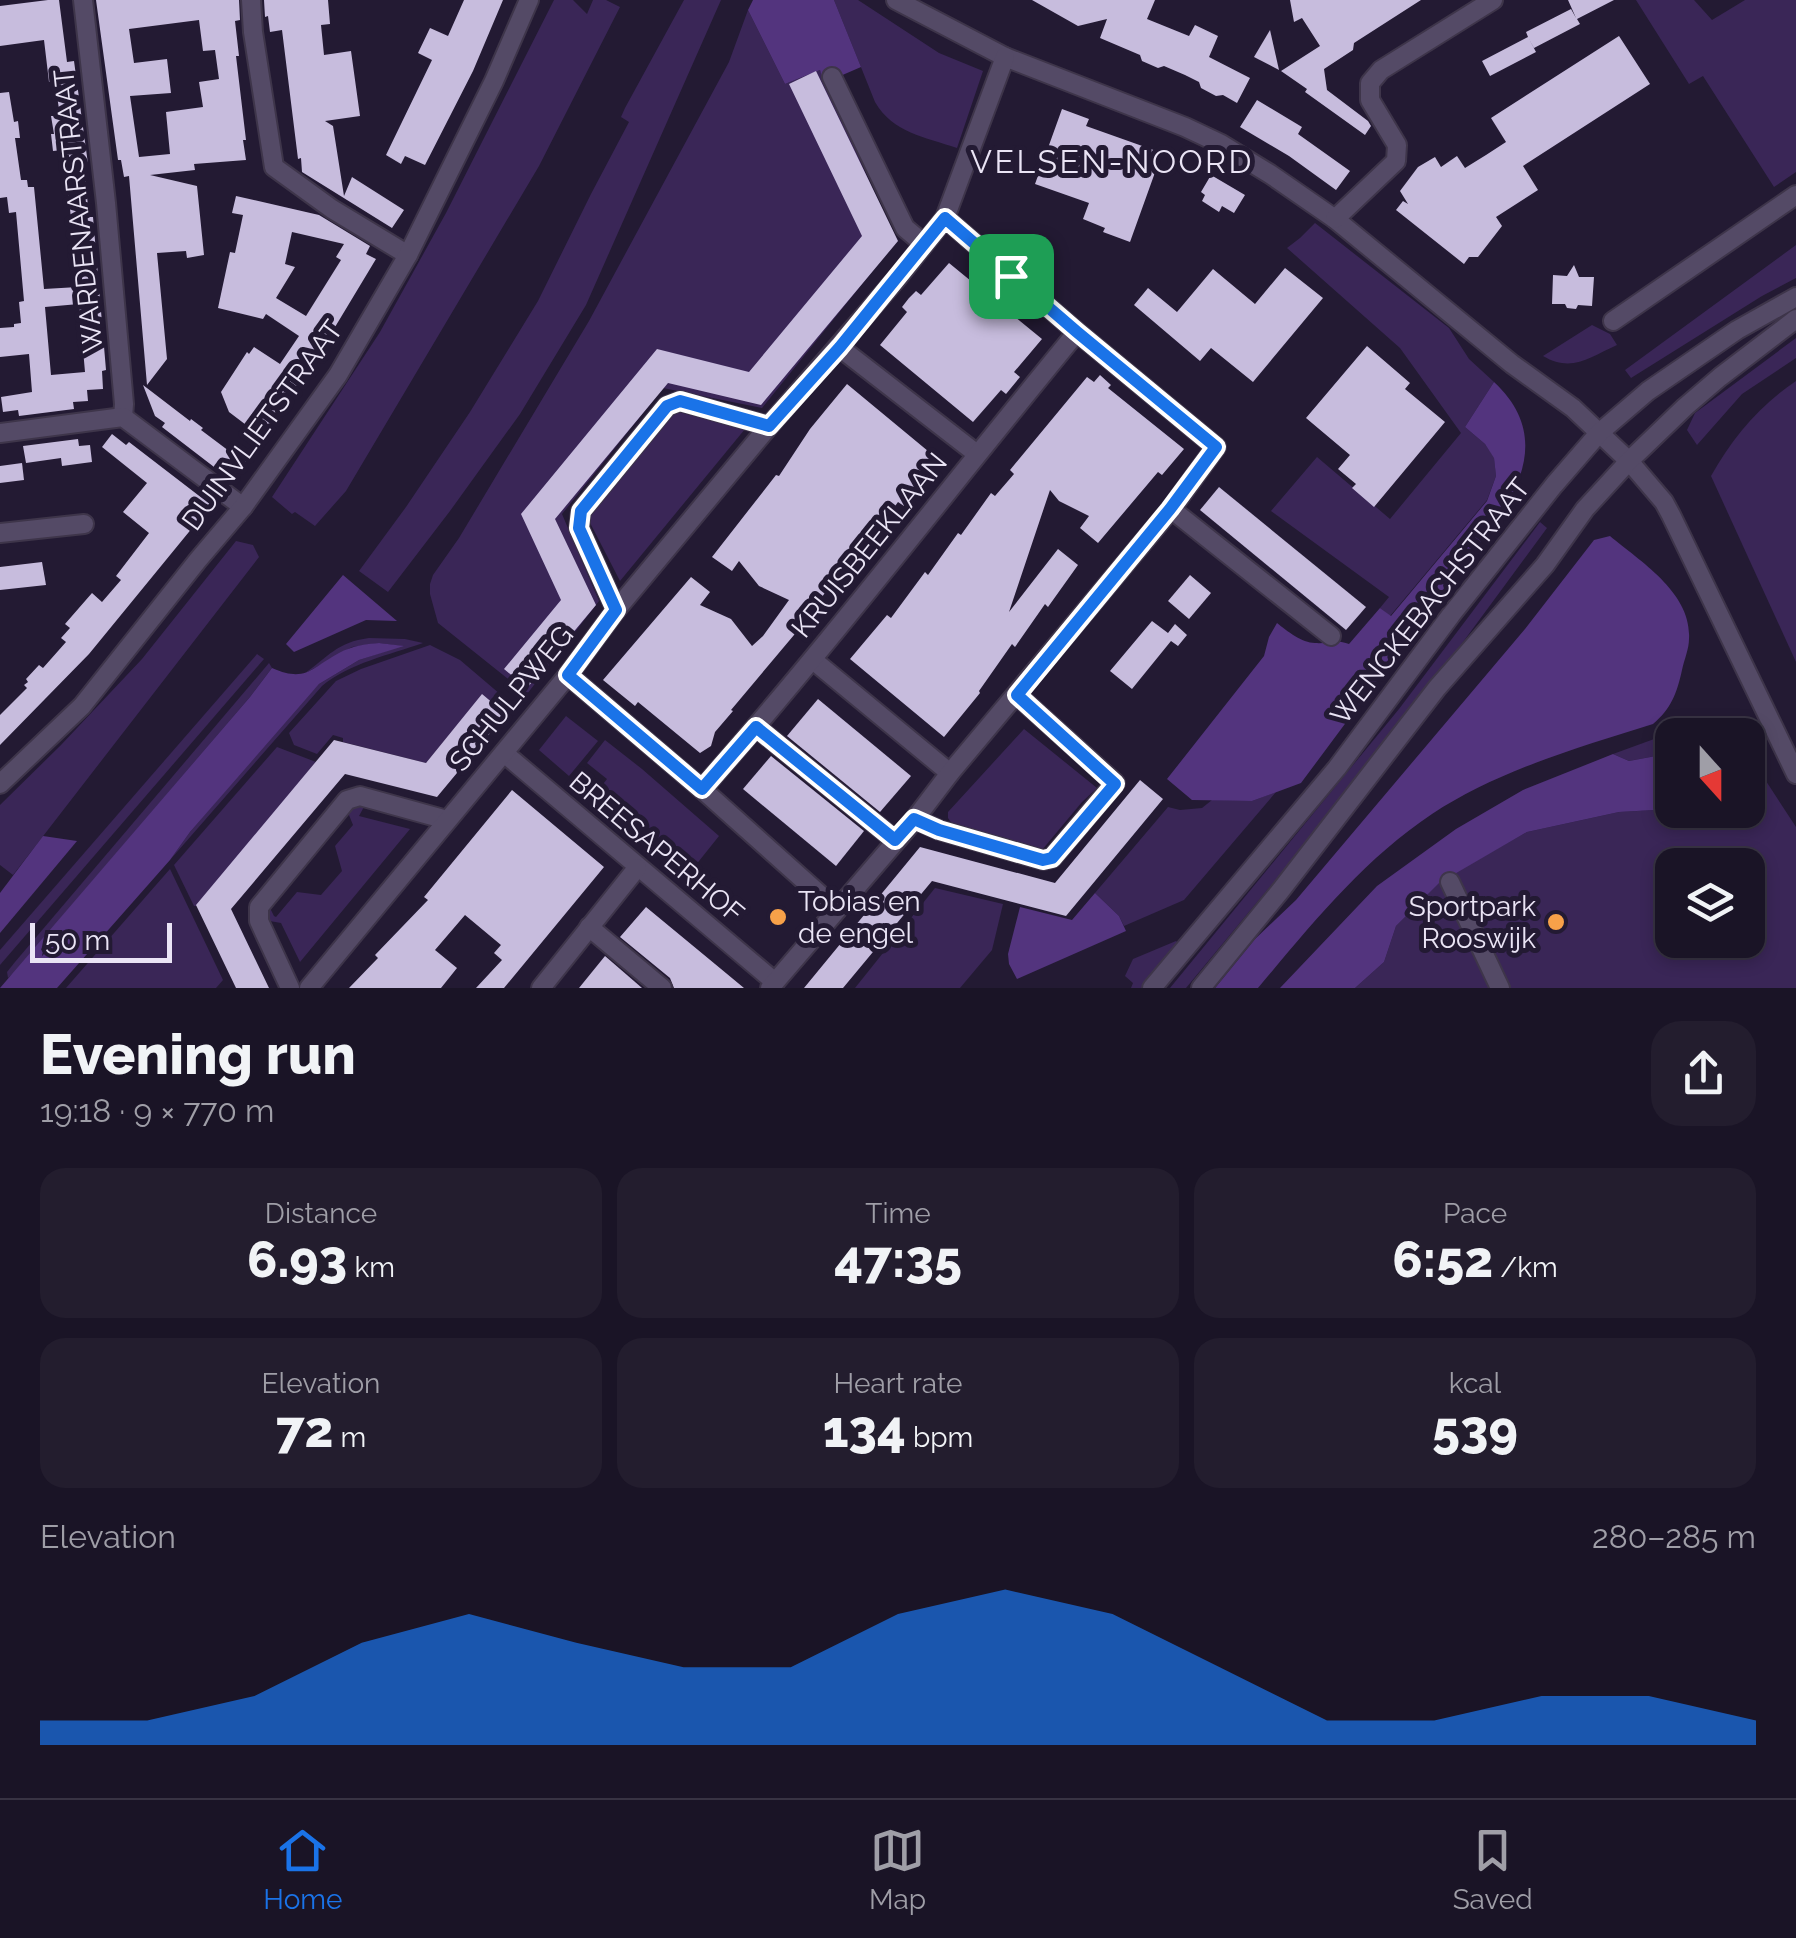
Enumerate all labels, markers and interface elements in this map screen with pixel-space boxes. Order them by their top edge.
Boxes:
street label: WARDENAARSTRAAT [47,68,110,354]
district label: VELSEN-NOORD [970,143,1254,180]
pin [969,234,1054,319]
icon: arrive [984,249,1039,304]
street label: DUINVLIETSTRAAT [175,314,350,537]
street label: KRUISBEEKLAAN [785,446,954,644]
street label: WENCKEBACHSTRAAT [1324,471,1537,731]
street label: SCHULPWEG [443,619,580,778]
north arrow [1655,718,1765,828]
map controls [1655,718,1765,958]
street label: BREESAPERHOF [563,765,751,930]
button: layers [1655,848,1765,958]
place label: Tobias en de engel [798,885,921,950]
place label: Sportpark Rooswijk [1409,890,1536,955]
marker: Tobias en de engel [767,906,789,928]
marker: Sportpark Rooswijk [1545,911,1567,933]
scale bar [30,918,172,963]
text: 50 m [45,924,110,957]
button: share [1651,1021,1756,1126]
text: Evening run [40,1022,356,1087]
text: 19:18 · 9 × 770 m [40,1092,274,1129]
text: Distance [265,1197,377,1230]
text: Time [865,1197,931,1230]
text: Pace [1443,1197,1507,1230]
text: 6.93 [247,1230,347,1289]
text: 47:35 [834,1230,962,1289]
text: 6:52 [1392,1230,1493,1289]
text: km [347,1251,395,1284]
text: /km [1493,1251,1558,1284]
text: Elevation [262,1367,380,1400]
text: Heart rate [834,1367,962,1400]
text: kcal [1449,1367,1501,1400]
text: 72 [276,1400,333,1459]
text: 134 [823,1400,906,1459]
text: 539 [1432,1400,1518,1459]
text: m [333,1421,366,1454]
text: bpm [906,1421,973,1454]
text: Elevation [40,1518,176,1555]
text: 280–285 m [1592,1518,1756,1555]
tab: Home [263,1823,343,1916]
tab: Map [869,1823,926,1916]
tab: Saved [1453,1823,1533,1916]

